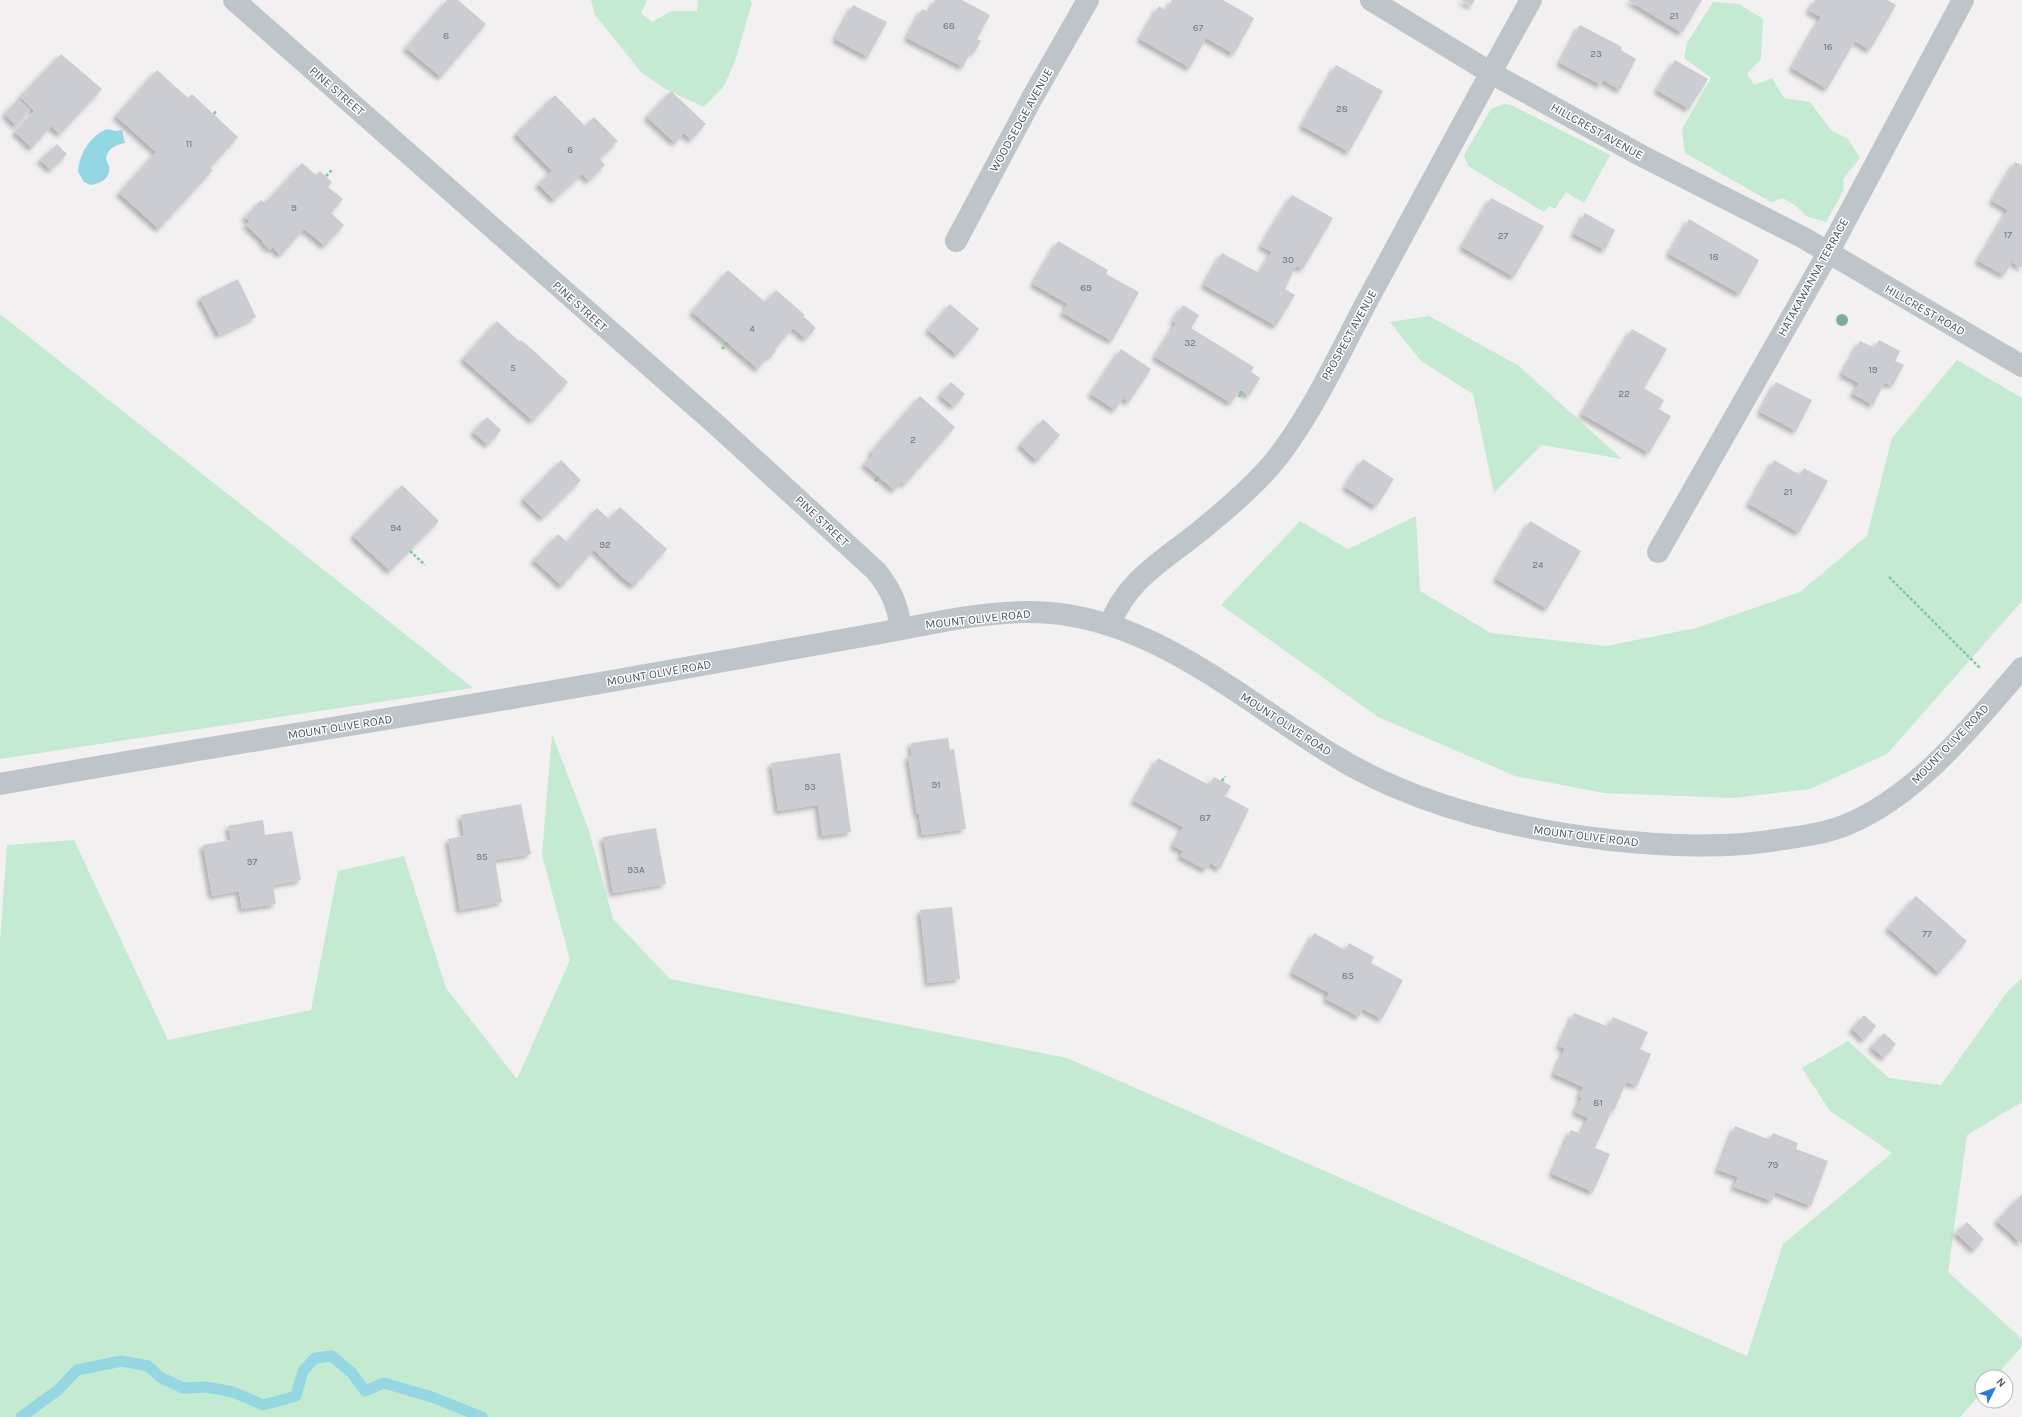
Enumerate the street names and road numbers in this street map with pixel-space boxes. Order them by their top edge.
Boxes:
street label: PINE STREET [307,63,367,119]
street label: WOODSEDGE AVENUE [987,66,1055,174]
street label: HILLCREST AVENUE [1549,100,1645,162]
street label: HATAKAWANNA TERRACE [1775,216,1851,338]
street label: PINE STREET [550,278,610,334]
street label: HILLCREST ROAD [1882,281,1968,339]
street label: PROSPECT AVENUE [1318,287,1380,383]
street label: PINE STREET [792,493,852,549]
street label: MOUNT OLIVE ROAD [925,607,1031,631]
street label: MOUNT OLIVE ROAD [606,657,712,689]
street label: MOUNT OLIVE ROAD [1238,689,1334,759]
street label: MOUNT OLIVE ROAD [1908,701,1992,787]
street label: MOUNT OLIVE ROAD [287,712,393,742]
street label: MOUNT OLIVE ROAD [1533,823,1639,849]

